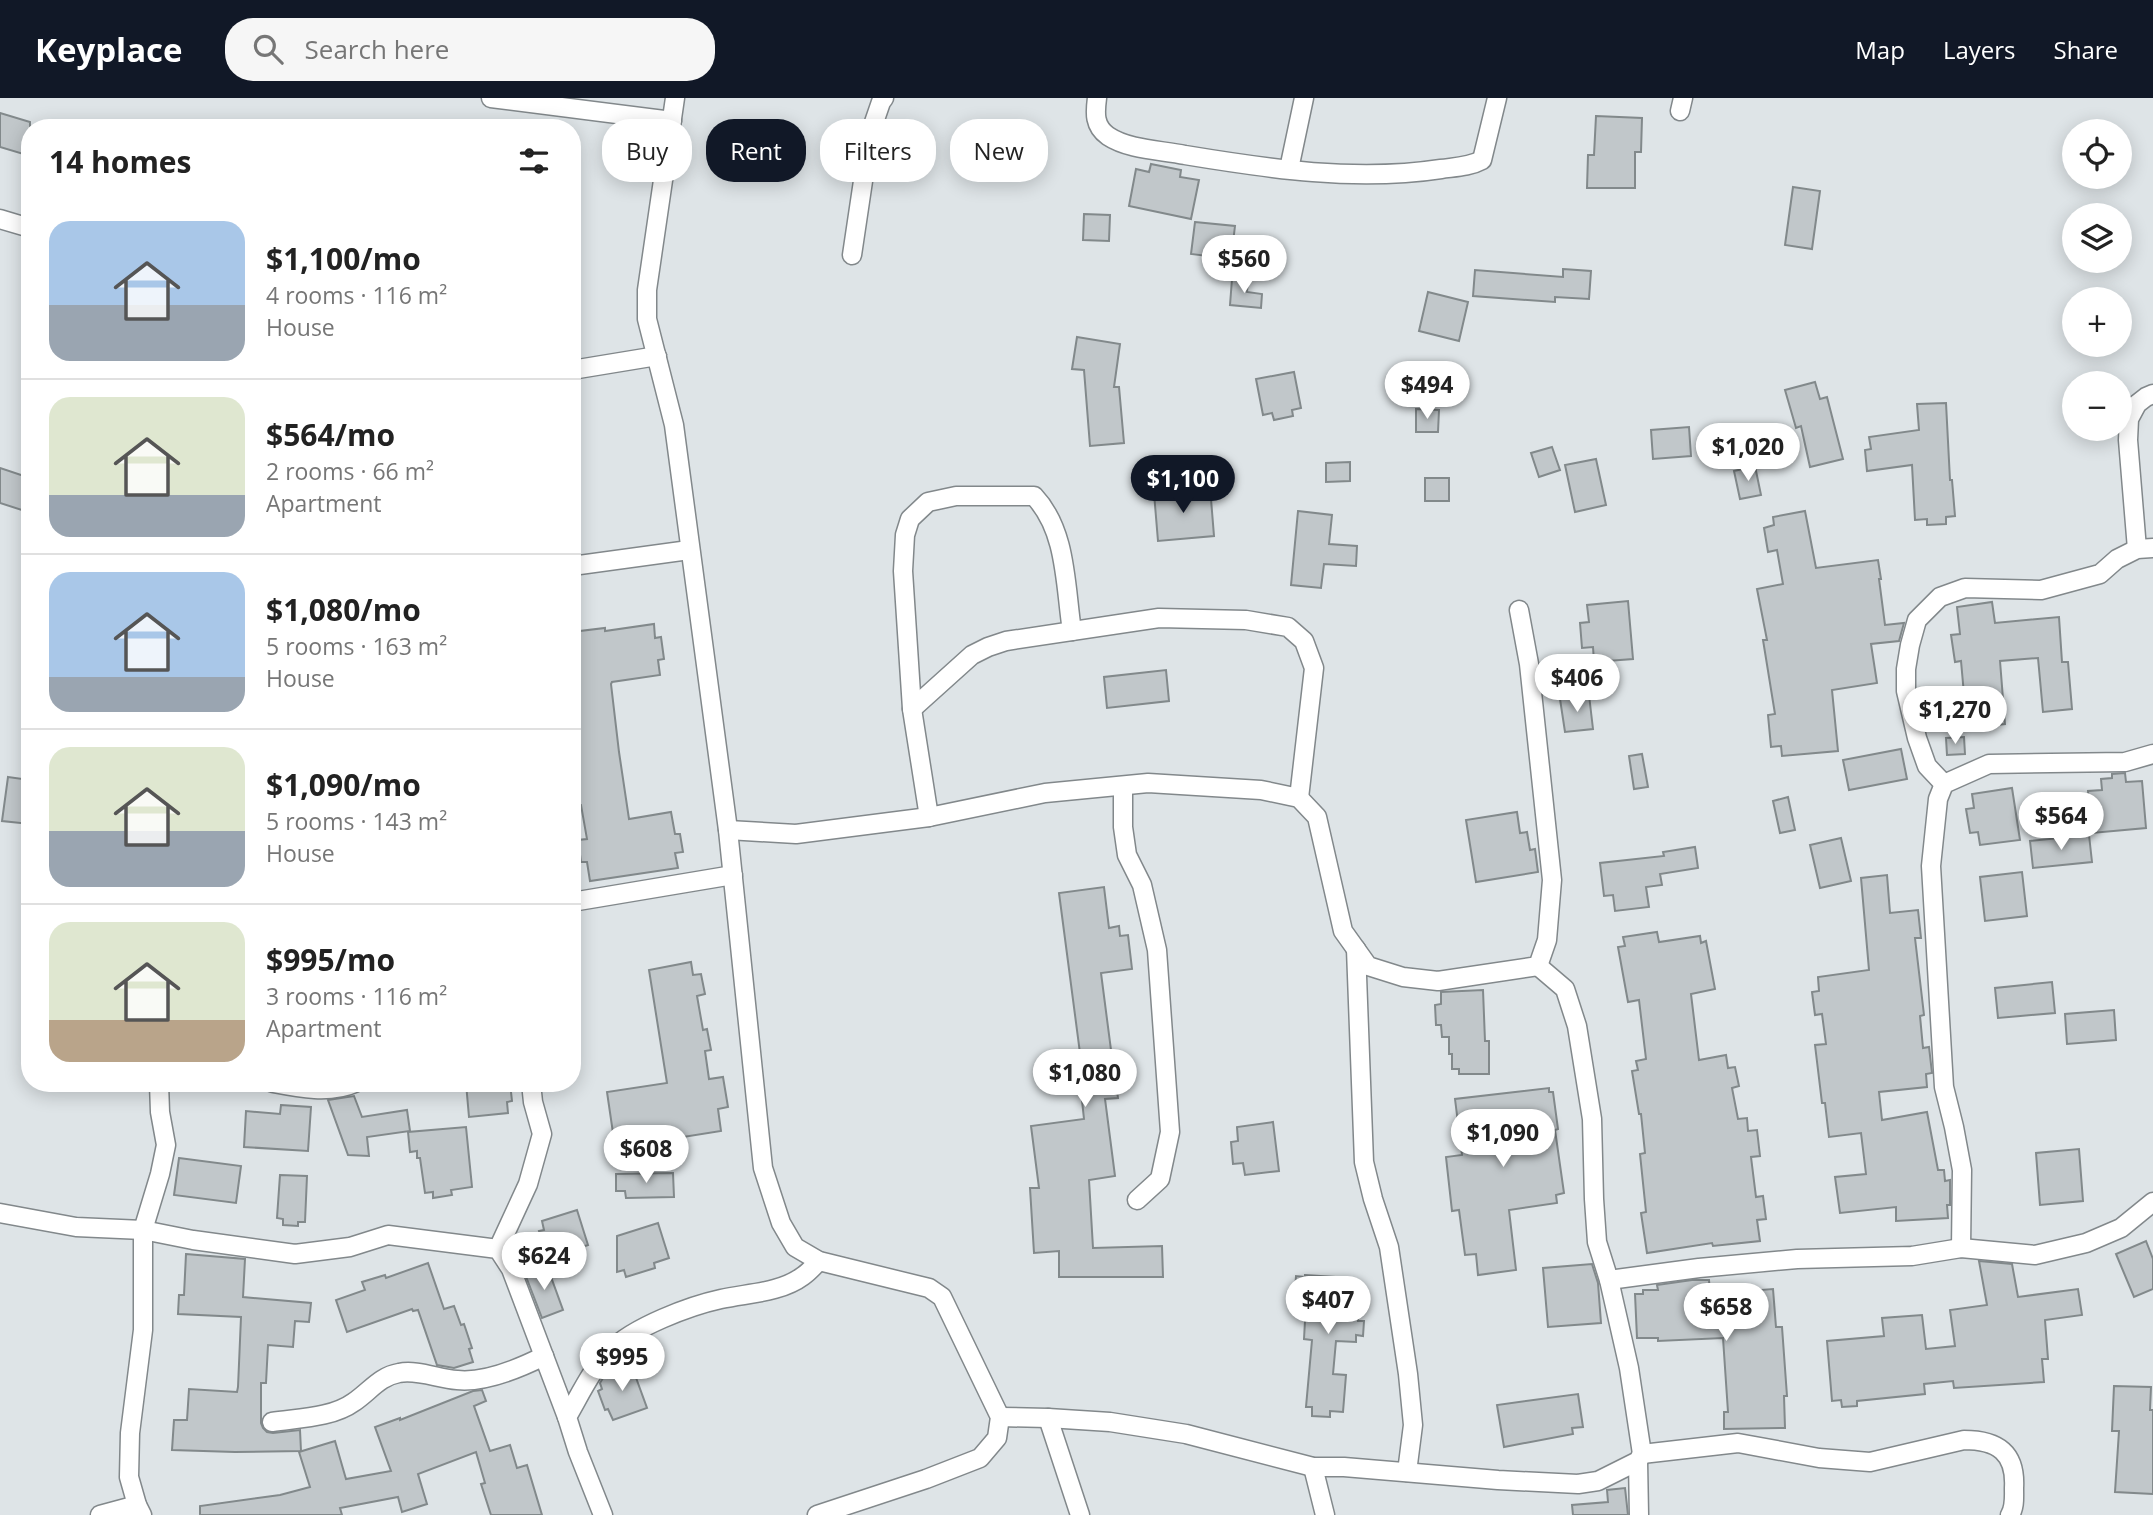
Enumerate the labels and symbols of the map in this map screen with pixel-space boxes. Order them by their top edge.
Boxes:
pin: $560 [1203,236,1285,295]
pin: $494 [1386,362,1468,421]
pin: $1,020 [1691,424,1805,483]
pin: $1,100 [1126,456,1240,515]
pin: $406 [1536,654,1618,714]
pin: $1,270 [1898,686,2012,746]
pin: $564 [2020,792,2102,852]
pin: $1,080 [1028,1049,1142,1109]
pin: $1,090 [1446,1110,1560,1169]
pin: $608 [605,1126,687,1185]
pin: $624 [503,1232,585,1292]
pin: $407 [1287,1276,1369,1336]
pin: $658 [1685,1284,1767,1343]
pin: $995 [581,1334,663,1393]

